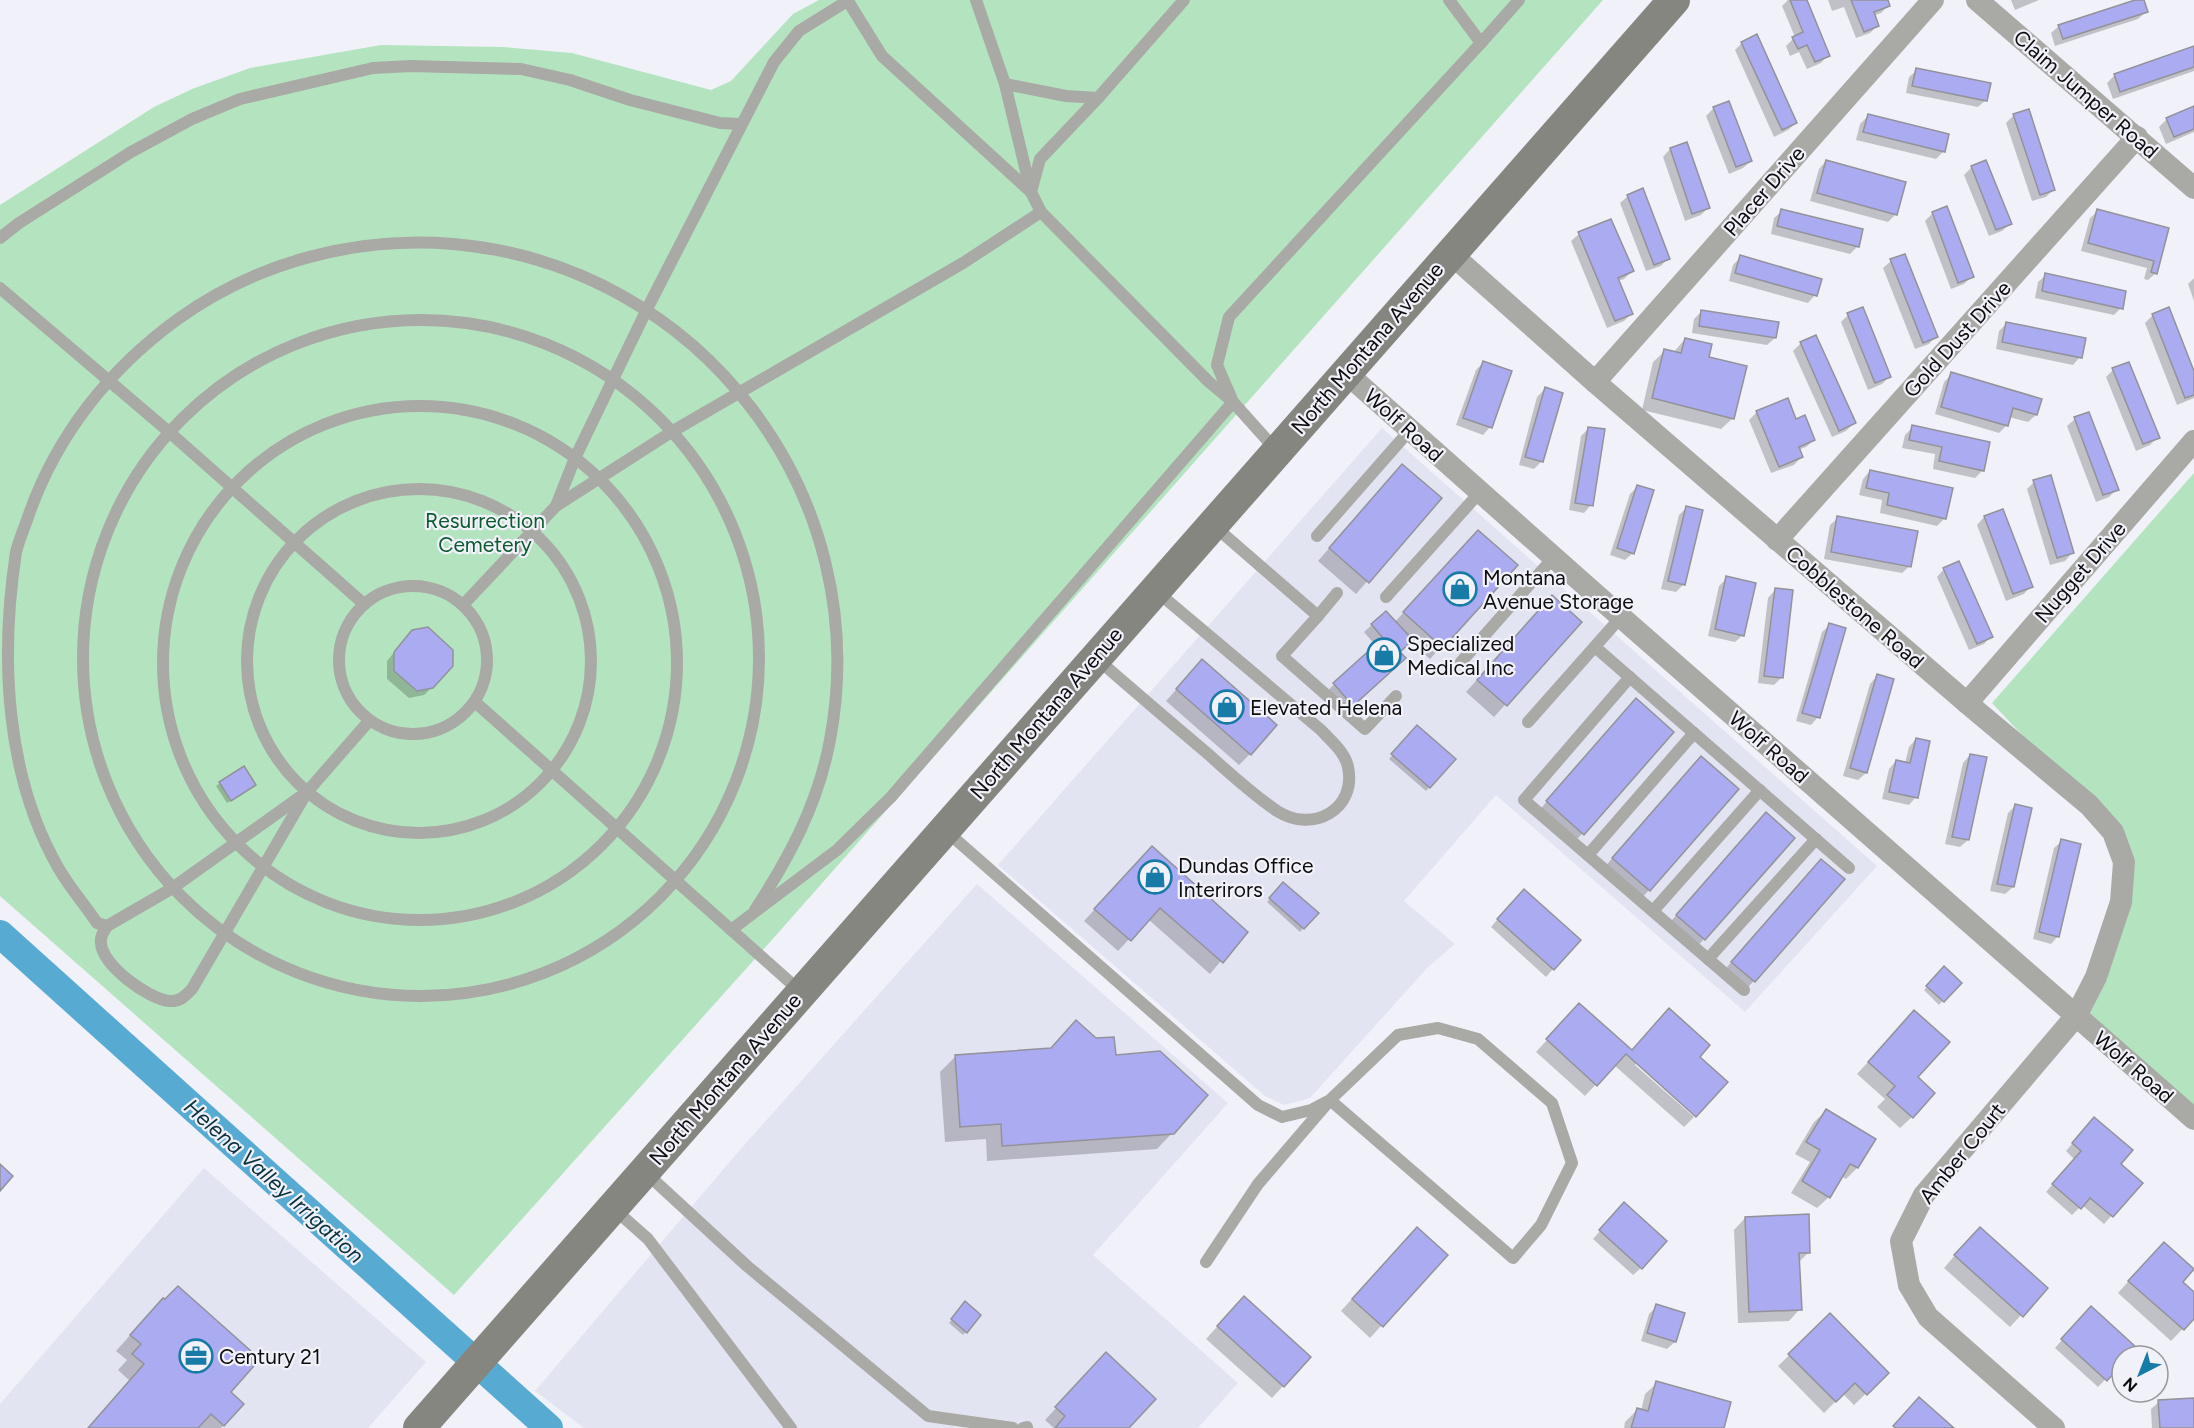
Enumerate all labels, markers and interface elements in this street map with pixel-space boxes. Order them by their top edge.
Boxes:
street label: Claim Jumper Road [2009,24,2163,164]
street label: Placer Drive [1718,141,1810,241]
street label: North Montana Avenue [1286,257,1448,439]
street label: Gold Dust Drive [1898,276,2016,402]
street label: Wolf Road [1359,383,1449,467]
park label: Resurrection Cemetery [425,508,545,557]
street label: Nugget Drive [2029,516,2131,628]
street label: Cobblestone Road [1781,540,1929,674]
place label: Montana Avenue Storage [1483,565,1634,614]
shop icon: Montana Avenue Storage [1442,571,1478,607]
street label: North Montana Avenue [965,622,1127,804]
place label: Specialized Medical Inc [1407,631,1514,680]
shop icon: Specialized Medical Inc [1366,637,1402,673]
shop icon: Elevated Helena [1209,689,1245,725]
place label: Elevated Helena [1250,695,1402,720]
street label: Wolf Road [1724,706,1814,788]
place label: Dundas Office Interirors [1178,853,1313,902]
shop icon: Dundas Office Interirors [1137,859,1173,895]
street label: North Montana Avenue [644,988,806,1170]
street label: Wolf Road [2089,1026,2179,1108]
water label: Helena Valley Irrigation [178,1093,370,1269]
street label: Amber Court [1914,1098,2010,1208]
office icon: Century 21 [178,1338,214,1374]
place label: Century 21 [219,1344,321,1369]
north arrow [2110,1344,2170,1404]
text: N [2119,1374,2141,1396]

